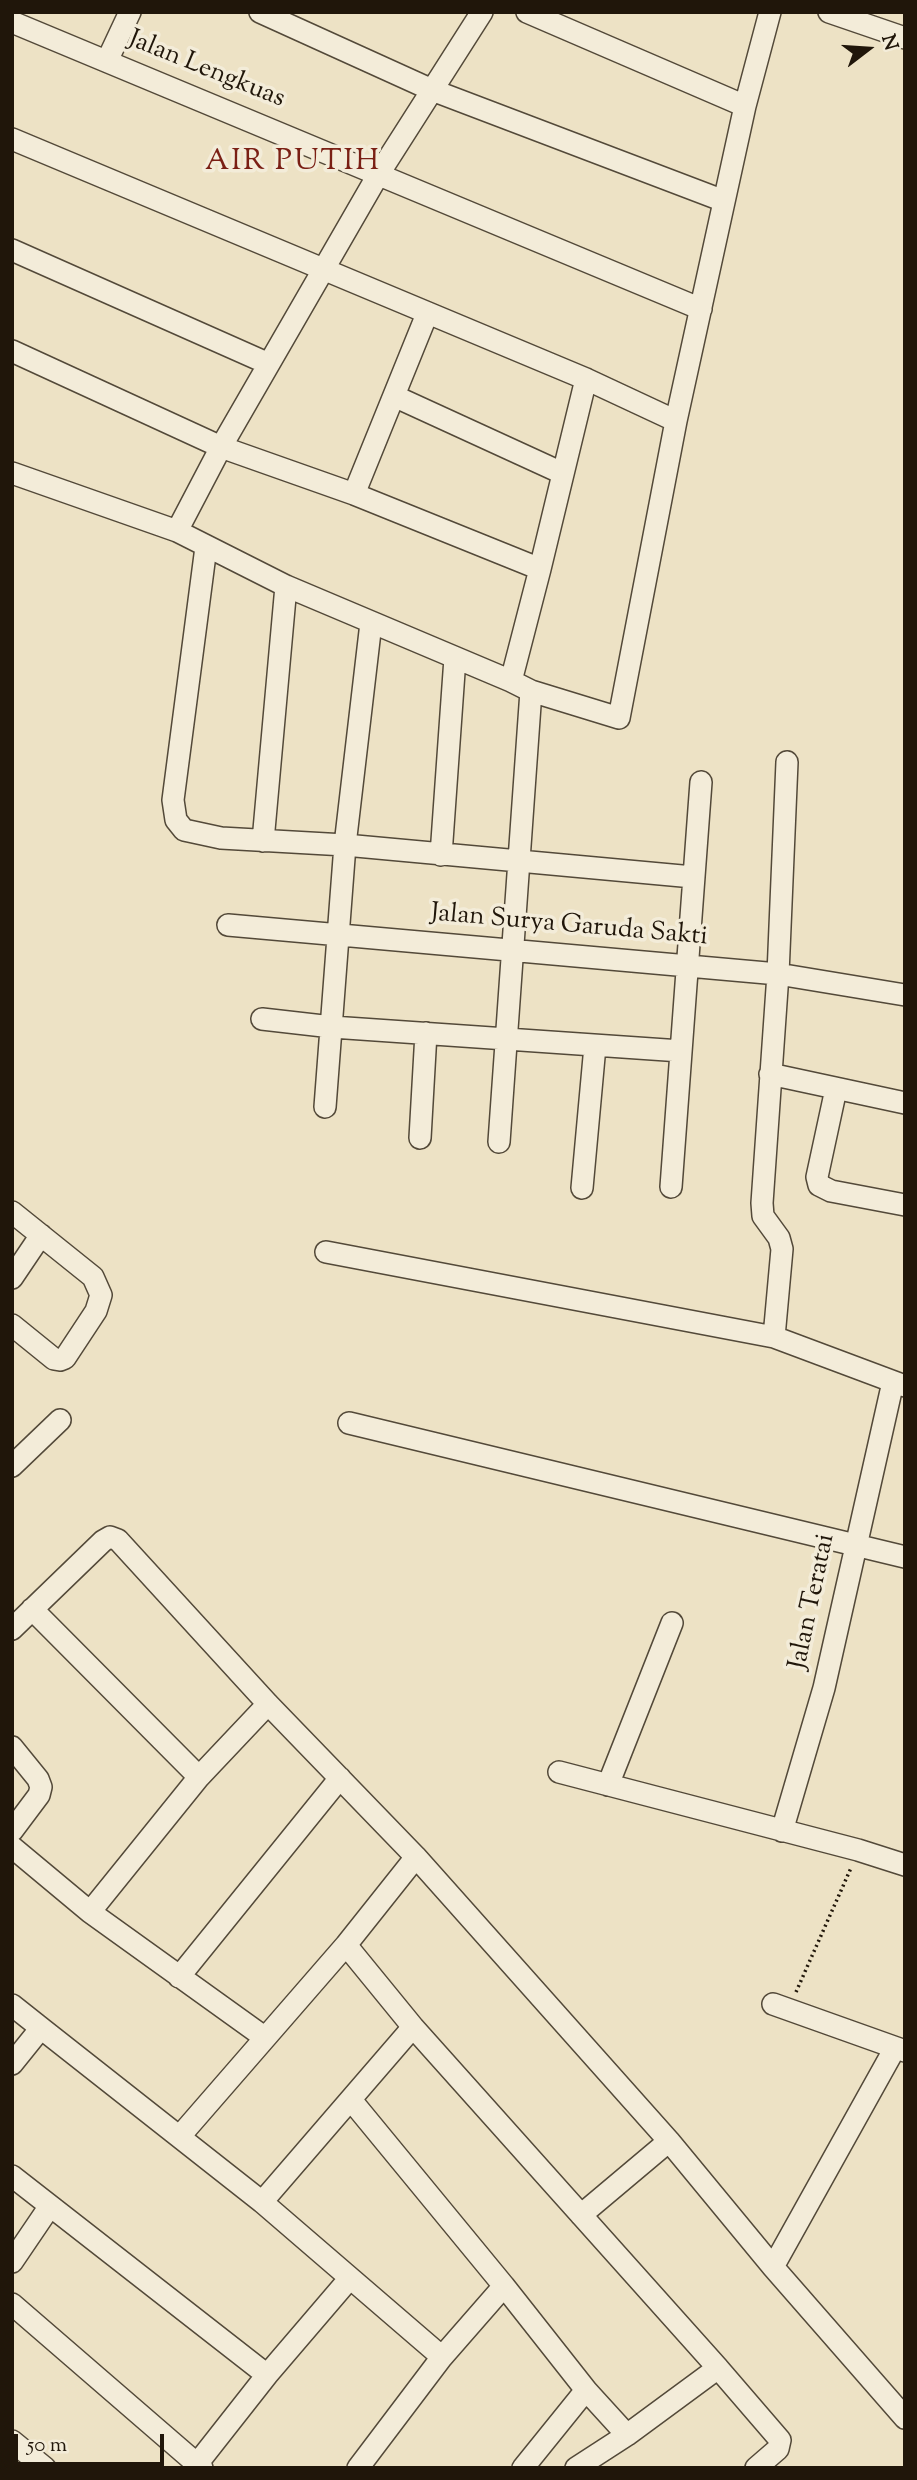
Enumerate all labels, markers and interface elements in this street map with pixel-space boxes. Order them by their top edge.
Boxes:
north arrow [833,14,903,84]
street label: Jalan Lengkuas [123,25,289,117]
text: N [873,32,904,54]
district label: AIR PUTIH [206,146,380,182]
street label: Jalan Surya Garuda Sakti [429,899,709,955]
street label: Jalan Teratai [784,1532,844,1672]
scale bar [18,2420,168,2464]
text: 50 m [27,2431,67,2461]

